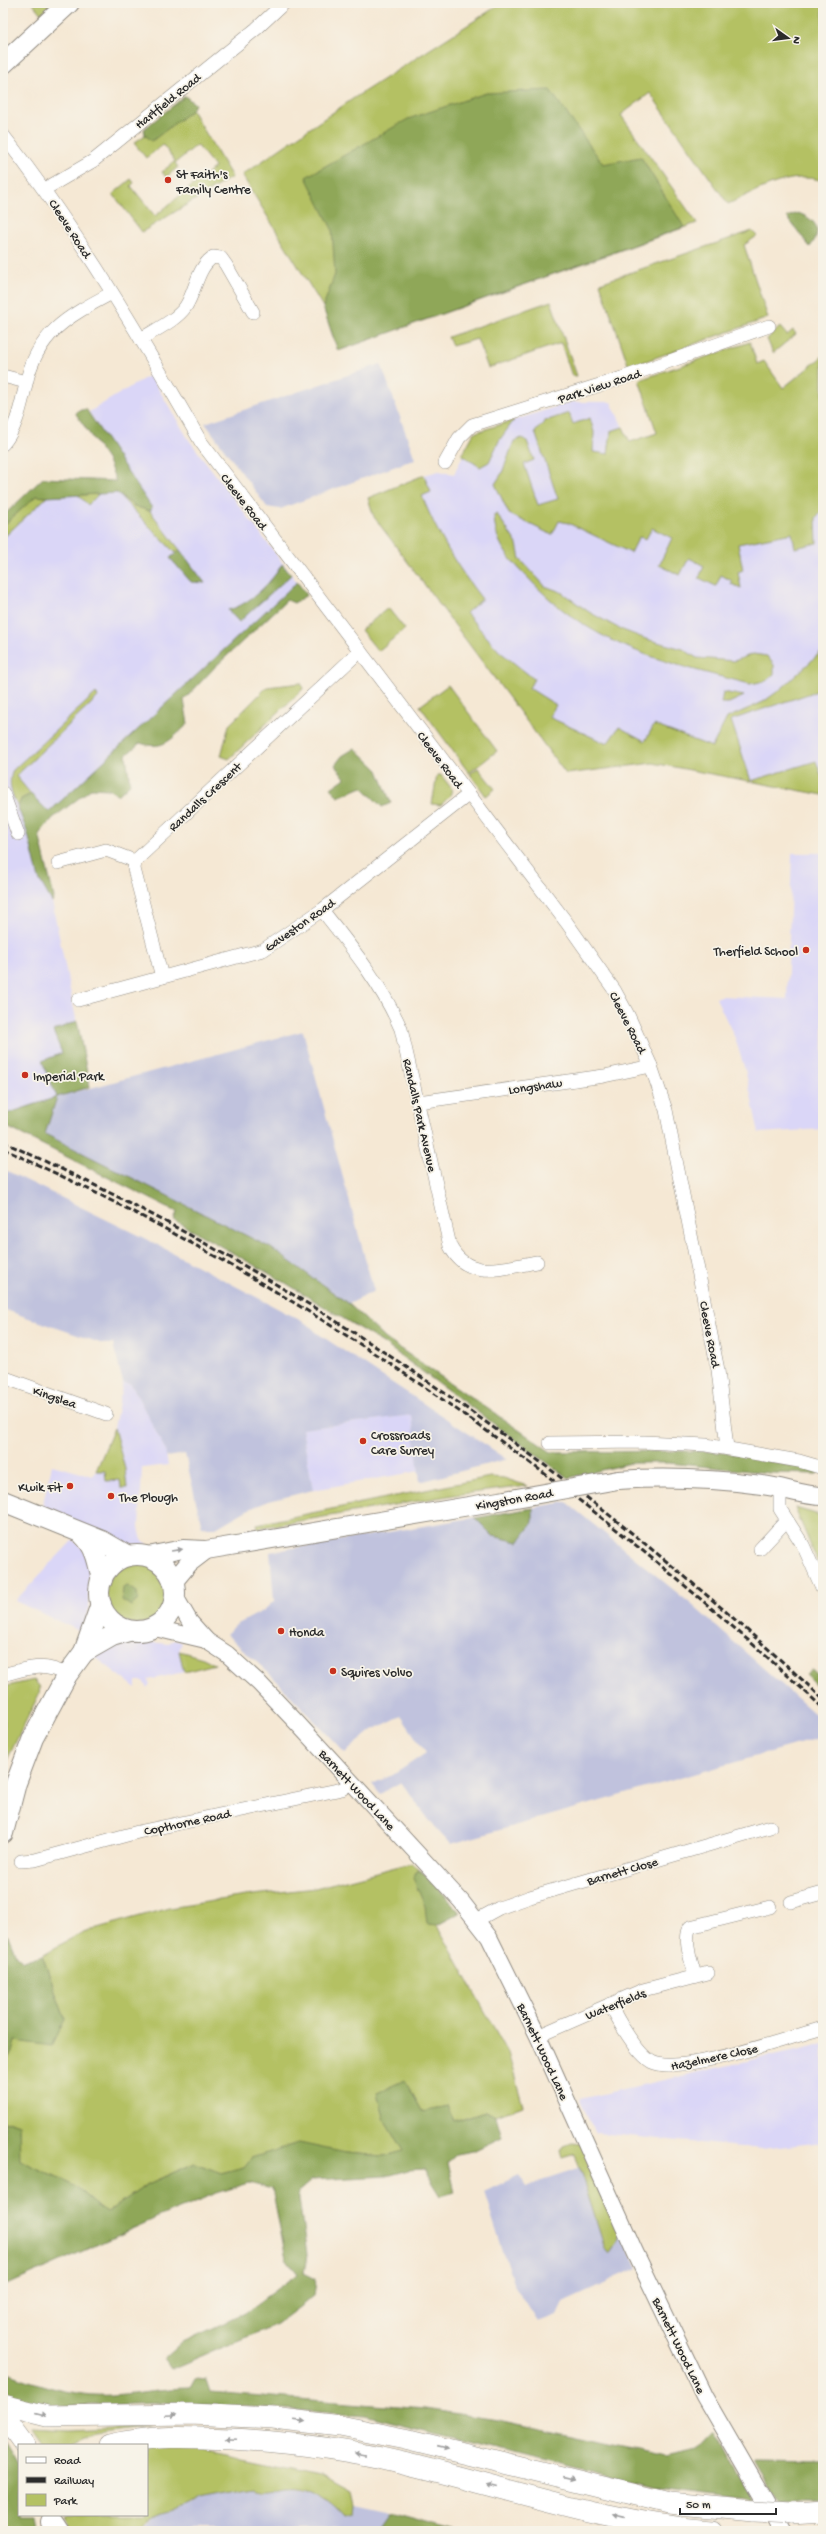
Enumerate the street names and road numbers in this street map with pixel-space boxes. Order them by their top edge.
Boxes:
street label: Hartfield Road [133,70,205,133]
street label: Cleeve Road [44,197,94,263]
street label: Park View Road [556,367,644,408]
street label: Cleeve Road [216,471,270,535]
street label: Cleeve Road [413,729,466,793]
street label: Randalls Crescent [166,759,247,836]
street label: Gaveston Road [262,895,340,956]
street label: Cleeve Road [605,990,649,1058]
street label: Randalls Park Avenue [398,1058,439,1174]
street label: Longshaw [507,1076,563,1099]
street label: Cleeve Road [695,1300,723,1370]
street label: Kingslea [30,1384,79,1413]
street label: Kingston Road [475,1486,556,1515]
street label: Barnett Wood Lane [314,1746,398,1834]
street label: Copthorne Road [143,1807,234,1840]
street label: Barnett Close [584,1855,660,1890]
street label: Waterfields [584,1986,649,2024]
street label: Barnett Wood Lane [512,2000,571,2103]
street label: Hazelmere Close [670,2042,760,2075]
street label: Barnett Wood Lane [648,2295,708,2397]

